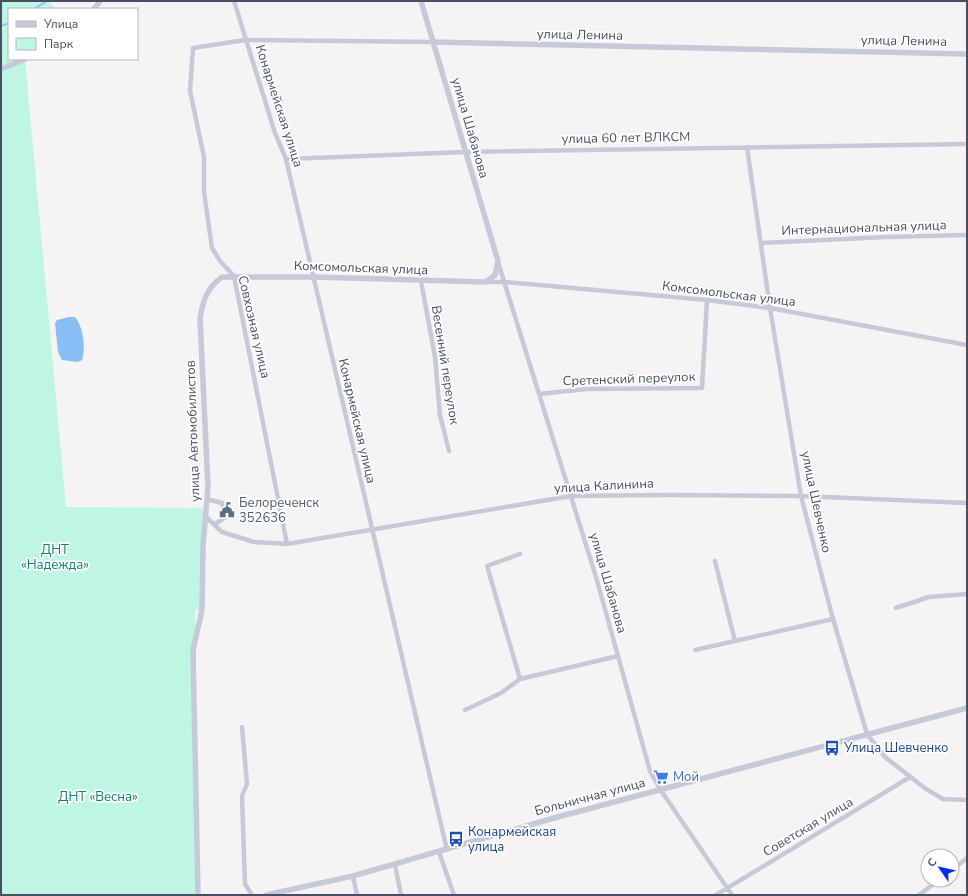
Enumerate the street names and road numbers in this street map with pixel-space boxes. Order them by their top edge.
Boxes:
street label: улица Ленина [537,25,623,45]
street label: улица Ленина [861,31,947,51]
street label: Конармейская улица [251,42,307,170]
street label: улица Шабанова [447,76,493,180]
street label: улица 60 лет ВЛКСМ [562,128,690,148]
street label: Интернациональная улица [781,216,947,240]
street label: Комсомольская улица [293,257,429,279]
street label: Совхозная улица [233,274,275,380]
street label: Комсомольская улица [661,277,797,311]
street label: Весенний переулок [427,304,463,426]
street label: Конармейская улица [334,357,380,485]
street label: улица Автомобилистов [182,360,204,502]
street label: Сретенский переулок [562,368,696,390]
street label: улица Шевченко [796,449,836,555]
street label: улица Калинина [554,474,654,498]
street label: улица Шабанова [585,531,631,635]
street label: Больничная улица [533,774,647,820]
street label: Советская улица [759,793,857,861]

